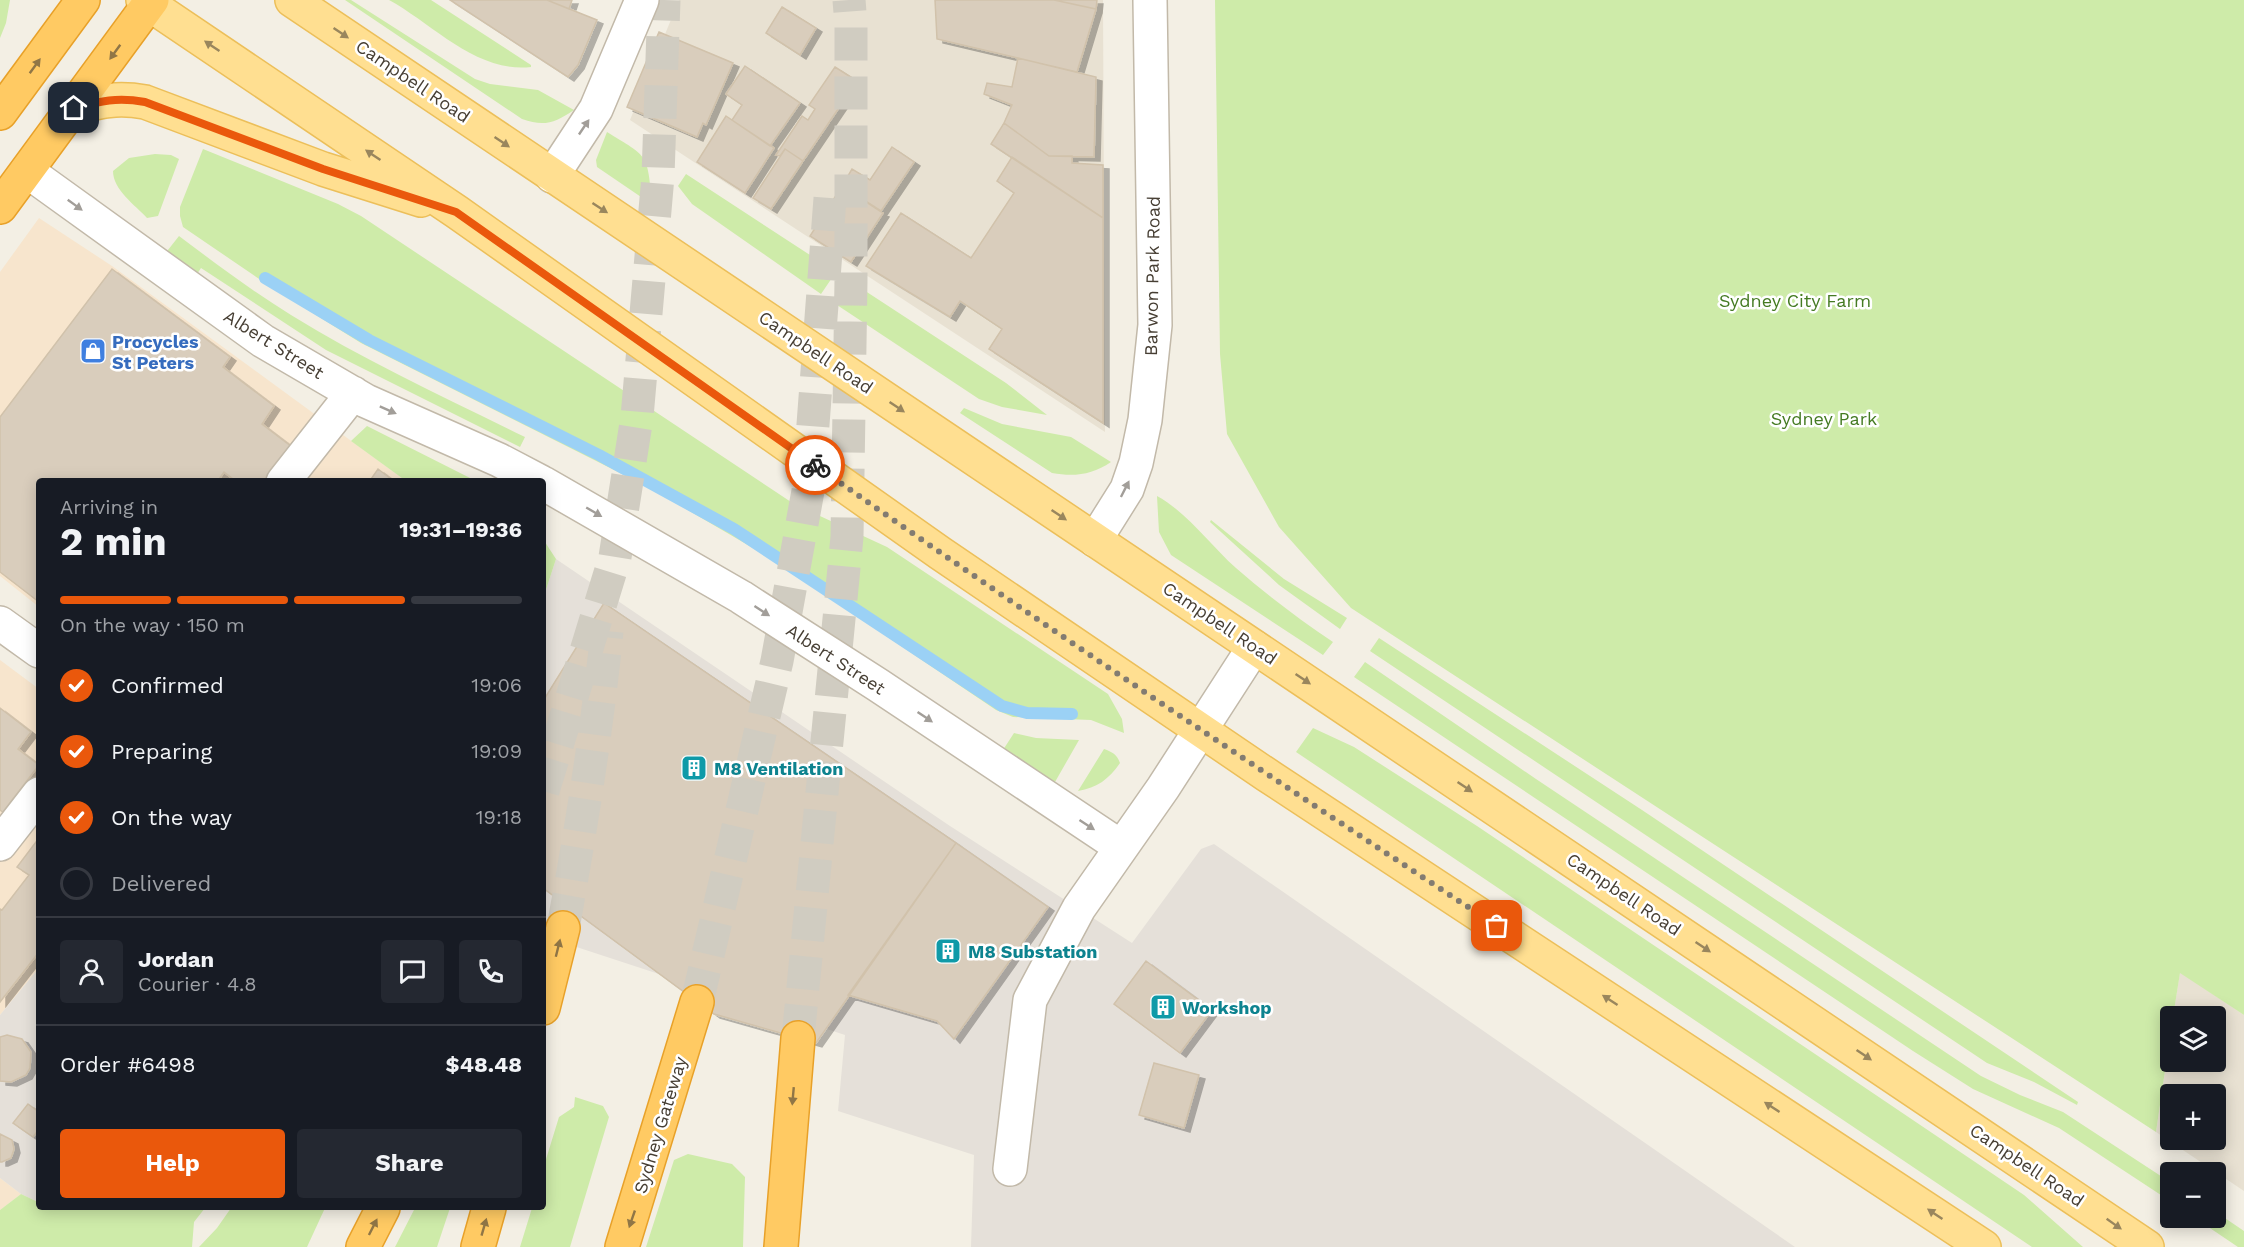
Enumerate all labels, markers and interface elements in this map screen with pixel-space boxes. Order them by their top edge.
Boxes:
one-way arrow [332,27,348,39]
street label: Campbell Road [352,35,474,127]
one-way arrow [203,41,220,52]
one-way arrow [109,43,121,59]
one-way arrow [28,59,40,74]
pin [48,82,99,133]
icon: home [57,91,90,124]
one-way arrow [578,119,589,135]
one-way arrow [493,136,509,148]
one-way arrow [365,150,382,161]
street label: Barwon Park Road [1140,196,1164,356]
one-way arrow [66,199,82,211]
one-way arrow [592,202,608,214]
park label: Sydney City Farm [1719,290,1871,311]
street label: Albert Street [220,305,328,383]
street label: Campbell Road [755,306,877,398]
place label: Procycles St Peters [112,331,199,373]
shop icon: Procycles St Peters [78,336,108,366]
one-way arrow [889,401,905,412]
one-way arrow [379,405,397,415]
park label: Sydney Park [1771,408,1877,429]
courier [785,435,845,495]
icon: bike [799,449,832,482]
one-way arrow [1120,481,1129,498]
text: Arriving in [60,495,158,519]
one-way arrow [586,507,603,517]
one-way arrow [1051,510,1067,521]
text: 19:31–19:36 [399,517,522,542]
text: 2 min [60,519,167,564]
street label: Campbell Road [1159,577,1281,669]
one-way arrow [754,605,770,616]
text: On the way · 150 m [60,613,245,637]
street label: Albert Street [783,619,890,699]
icon: check [60,669,93,702]
text: Confirmed [111,673,224,698]
text: 19:06 [471,673,522,697]
one-way arrow [1295,673,1311,684]
one-way arrow [917,711,933,722]
icon: check [60,735,93,768]
text: Preparing [111,739,212,764]
text: 19:09 [471,739,522,763]
building icon: M8 Ventilation [679,753,709,783]
place label: M8 Ventilation [714,758,843,779]
one-way arrow [1457,781,1473,792]
icon: check [60,801,93,834]
text: On the way [111,805,232,830]
text: 19:18 [476,805,522,829]
one-way arrow [1079,820,1096,831]
street label: Campbell Road [1563,848,1685,940]
text: Delivered [111,871,211,896]
pin [1471,900,1522,951]
icon: bag [1480,909,1513,942]
building icon: M8 Substation [933,936,963,966]
one-way arrow [553,939,563,957]
button: person [60,940,123,1003]
button: chat [381,940,444,1003]
button: phone [459,940,522,1003]
place label: M8 Substation [968,941,1098,962]
one-way arrow [1694,941,1710,953]
text: Jordan [138,947,214,972]
text: Courier · 4.8 [138,972,257,996]
building icon: Workshop [1148,992,1178,1022]
one-way arrow [1602,994,1618,1006]
place label: Workshop [1182,997,1271,1018]
map controls [2160,1006,2226,1228]
button: layers [2160,1006,2226,1072]
one-way arrow [1856,1050,1873,1061]
text: Order #6498 [60,1052,195,1077]
text: $48.48 [446,1052,522,1077]
street label: Sydney Gateway [629,1053,691,1196]
button: + [2160,1084,2226,1150]
one-way arrow [788,1087,798,1106]
one-way arrow [1765,1101,1781,1113]
street label: Campbell Road [1966,1119,2088,1211]
button: Help [60,1129,285,1198]
button: Share [297,1129,522,1198]
button: − [2160,1162,2226,1228]
one-way arrow [1927,1209,1943,1220]
one-way arrow [627,1210,636,1228]
one-way arrow [479,1218,489,1236]
one-way arrow [2105,1218,2121,1230]
one-way arrow [368,1219,378,1236]

